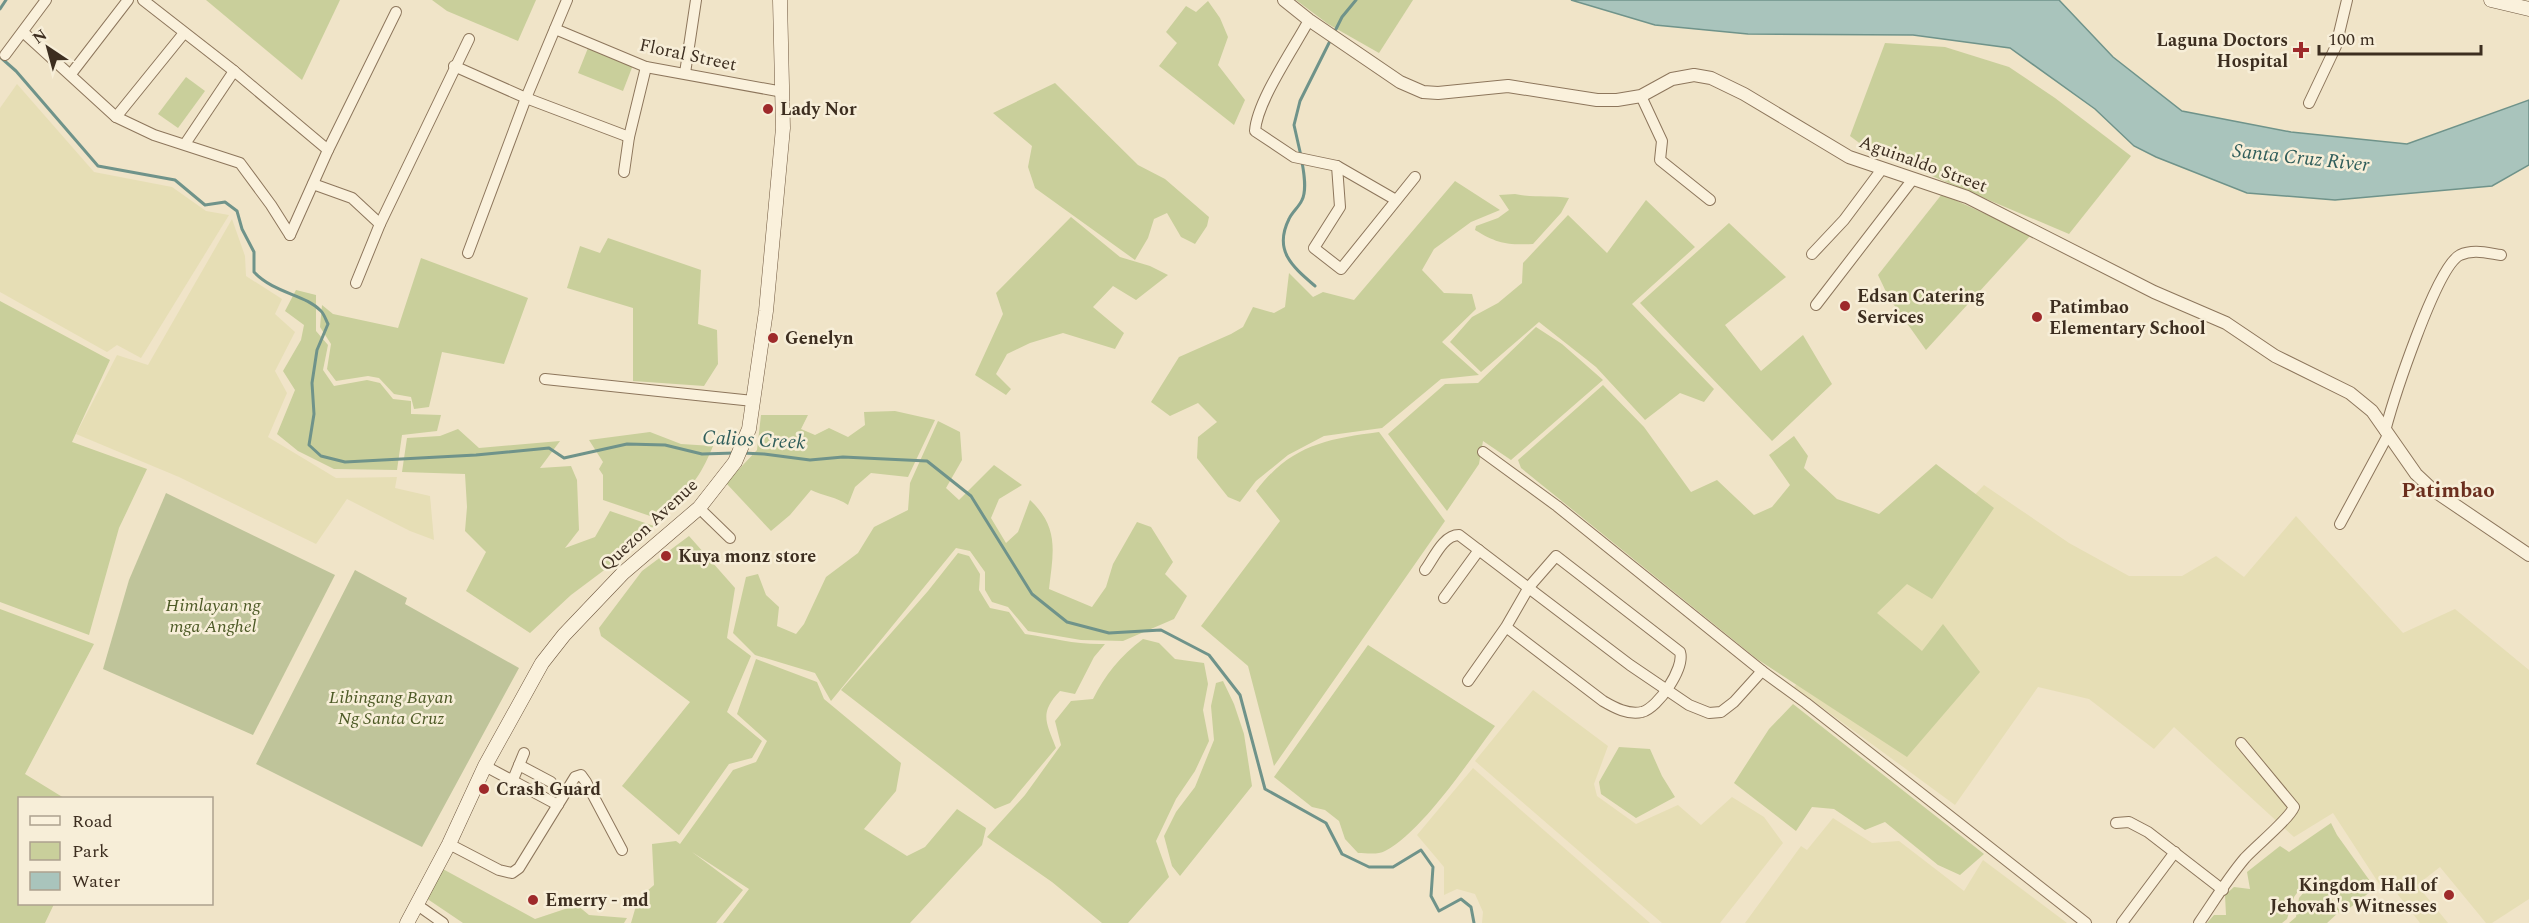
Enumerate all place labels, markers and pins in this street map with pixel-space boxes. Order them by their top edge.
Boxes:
place label: Laguna Doctors Hospital [2156,27,2288,75]
marker: Laguna Doctors Hospital [2292,41,2310,59]
place label: Lady Nor [780,96,857,123]
marker: Lady Nor [761,102,775,116]
place label: Edsan Catering Services [1857,283,1985,331]
place label: Patimbao Elementary School [2049,294,2206,342]
marker: Edsan Catering Services [1838,299,1852,313]
marker: Patimbao Elementary School [2030,310,2044,324]
place label: Genelyn [785,325,854,352]
marker: Genelyn [766,331,780,345]
place label: Kuya monz store [678,543,816,570]
marker: Kuya monz store [659,549,673,563]
place label: Crash Guard [496,776,601,803]
marker: Crash Guard [477,782,491,796]
place label: Kingdom Hall of Jehovah's Witnesses [2270,872,2438,920]
place label: Emerry - md [545,887,649,914]
marker: Kingdom Hall of Jehovah's Witnesses [2442,888,2456,902]
marker: Emerry - md [526,893,540,907]

